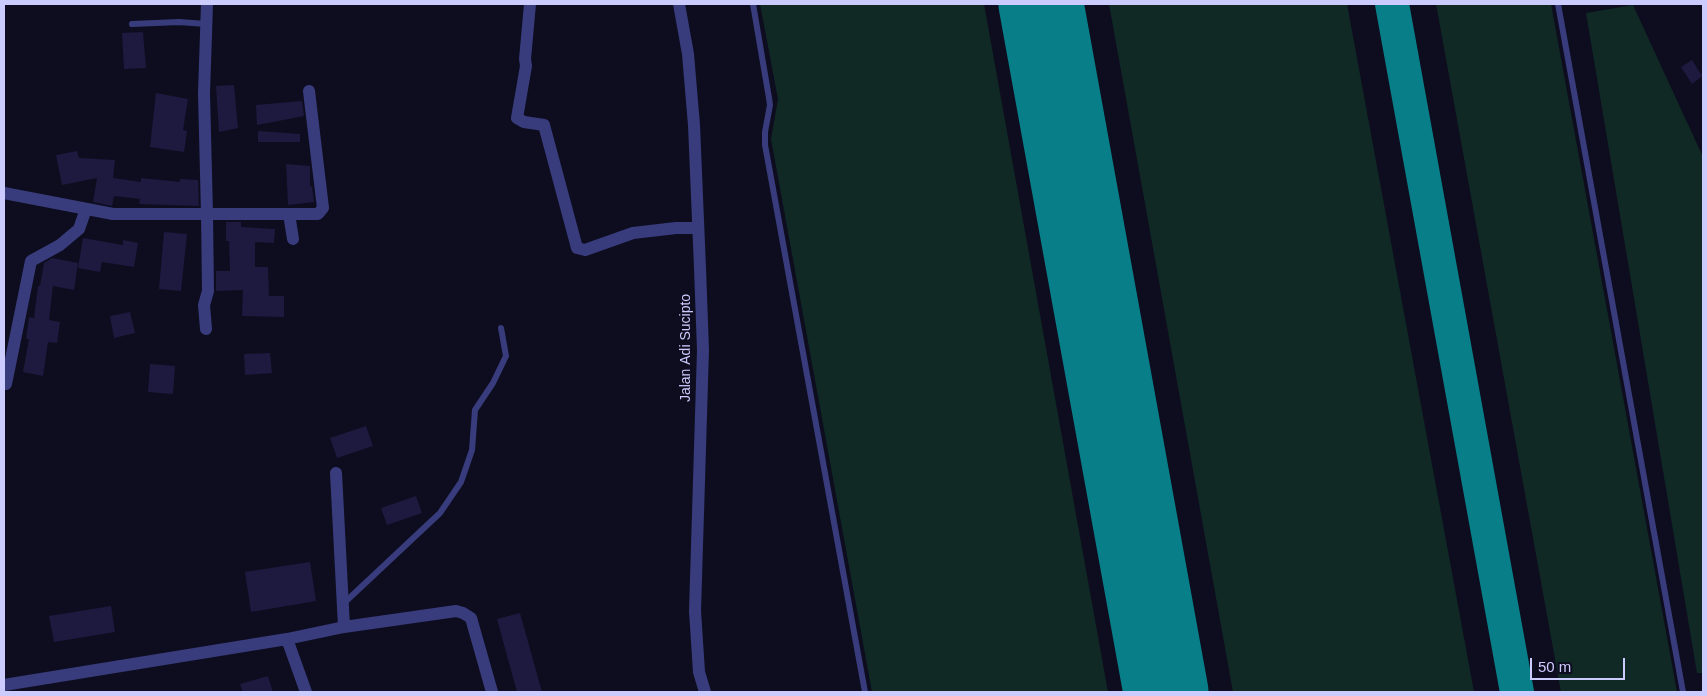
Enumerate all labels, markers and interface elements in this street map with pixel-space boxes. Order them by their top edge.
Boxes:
street label: Jalan Adi Sucipto [678,294,694,402]
scale bar [1532,648,1627,680]
text: 50 m [1538,658,1571,675]

